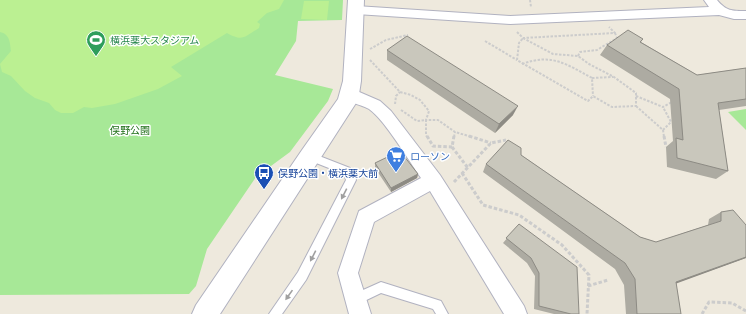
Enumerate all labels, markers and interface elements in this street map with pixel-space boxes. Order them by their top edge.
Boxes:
sports icon: 横浜薬大スタジアム [85,29,107,57]
place label: 横浜薬大スタジアム [110,35,199,46]
park label: 俣野公園 [110,125,150,136]
supermarket icon: ローソン [385,145,407,173]
place label: ローソン [410,151,450,162]
bus stop icon: 俣野公園・横浜薬大前 [253,162,275,190]
place label: 俣野公園・横浜薬大前 [278,168,378,179]
one-way arrow [341,188,347,200]
one-way arrow [309,250,316,261]
one-way arrow [285,290,293,300]

